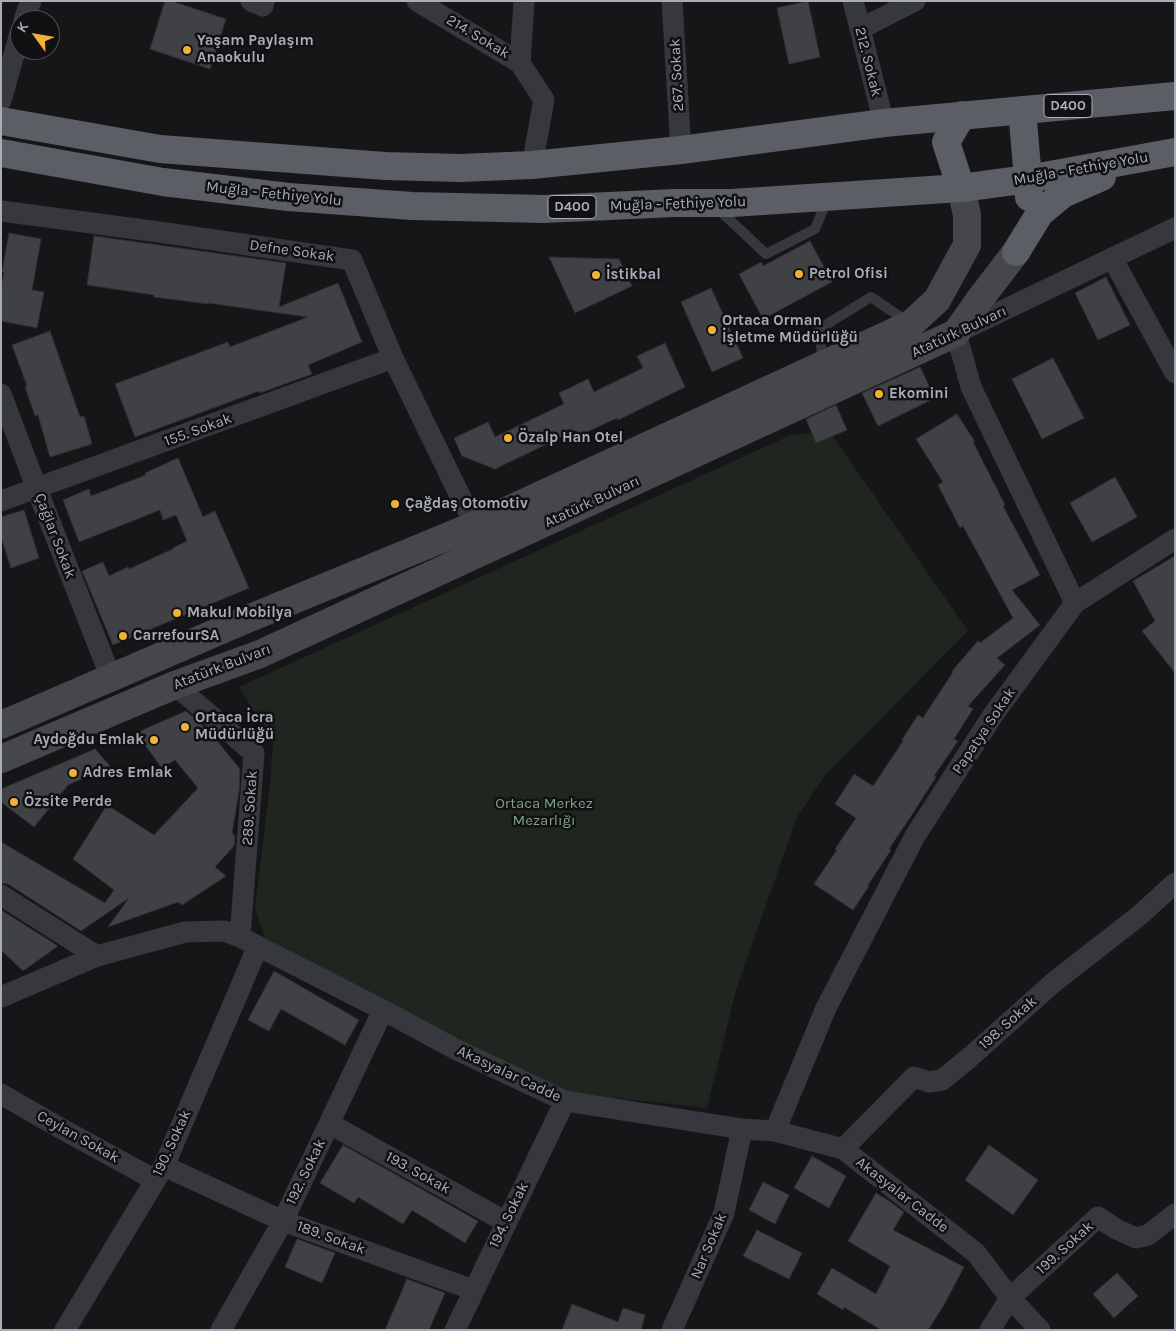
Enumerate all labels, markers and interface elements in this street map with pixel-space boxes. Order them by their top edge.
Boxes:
north arrow [10,10,60,60]
street label: 214. Sokak [443,11,513,63]
text: K [13,19,32,36]
street label: 212. Sokak [851,25,885,99]
place label: Yaşam Paylaşım Anaokulu [197,32,314,67]
street label: 267. Sokak [666,38,688,112]
marker: Yaşam Paylaşım Anaokulu [181,44,193,56]
road number: D400 [1044,94,1092,118]
street label: Muğla - Fethiye Yolu [1012,148,1150,190]
street label: Muğla - Fethiye Yolu [205,178,343,210]
street label: Muğla - Fethiye Yolu [610,193,746,215]
road number: D400 [548,196,596,218]
street label: Defne Sokak [248,236,336,266]
place label: Petrol Ofisi [809,265,888,283]
place label: İstikbal [606,266,661,284]
marker: Petrol Ofisi [793,268,805,280]
marker: İstikbal [590,269,602,281]
street label: Atatürk Bulvarı [909,302,1009,362]
place label: Ortaca Orman İşletme Müdürlüğü [722,312,858,347]
marker: Ortaca Orman İşletme Müdürlüğü [706,324,718,336]
place label: Ekomini [889,385,949,403]
marker: Ekomini [873,388,885,400]
street label: 155. Sokak [162,409,234,451]
place label: Özalp Han Otel [518,429,623,447]
marker: Özalp Han Otel [502,432,514,444]
street label: Atatürk Bulvarı [542,472,642,532]
street label: Çağlar Sokak [31,491,79,581]
place label: Çağdaş Otomotiv [405,495,528,513]
marker: Çağdaş Otomotiv [389,498,401,510]
place label: Makul Mobilya [187,604,292,622]
marker: Makul Mobilya [171,607,183,619]
place label: CarrefourSA [133,627,219,645]
marker: CarrefourSA [117,630,129,642]
street label: Atatürk Bulvarı [171,640,273,694]
street label: Papatya Sokak [948,684,1020,778]
place label: Ortaca İcra Müdürlüğü [195,709,274,744]
marker: Ortaca İcra Müdürlüğü [179,721,191,733]
place label: Aydoğdu Emlak [33,731,144,749]
marker: Aydoğdu Emlak [148,734,160,746]
place label: Adres Emlak [83,764,172,782]
marker: Adres Emlak [67,767,79,779]
street label: 289. Sokak [238,770,262,846]
place label: Özsite Perde [24,793,112,811]
park label: Ortaca Merkez Mezarlığı [495,795,593,830]
marker: Özsite Perde [8,796,20,808]
street label: 198. Sokak [975,992,1041,1054]
street label: Akasyalar Cadde [454,1042,564,1106]
street label: Ceylan Sokak [34,1107,122,1167]
street label: 190. Sokak [149,1107,195,1179]
street label: 192. Sokak [282,1136,330,1208]
street label: 193. Sokak [383,1148,453,1198]
street label: Akasyalar Cadde [852,1153,952,1237]
street label: 194. Sokak [485,1179,533,1251]
street label: Nar Sokak [687,1210,731,1282]
street label: 189. Sokak [294,1217,368,1259]
street label: 199. Sokak [1033,1218,1097,1278]

